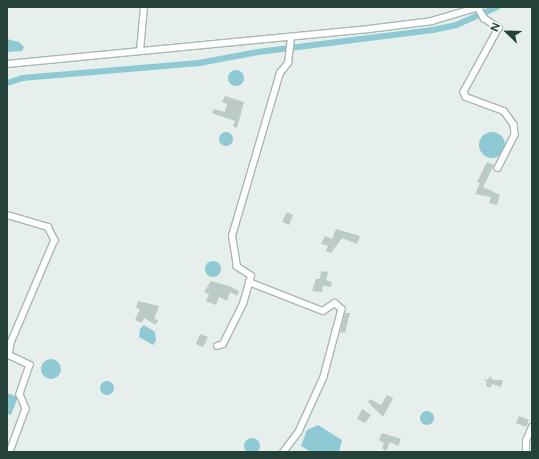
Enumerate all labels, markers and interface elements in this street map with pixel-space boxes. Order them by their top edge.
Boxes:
north arrow [487,12,527,52]
text: N [488,21,503,34]

